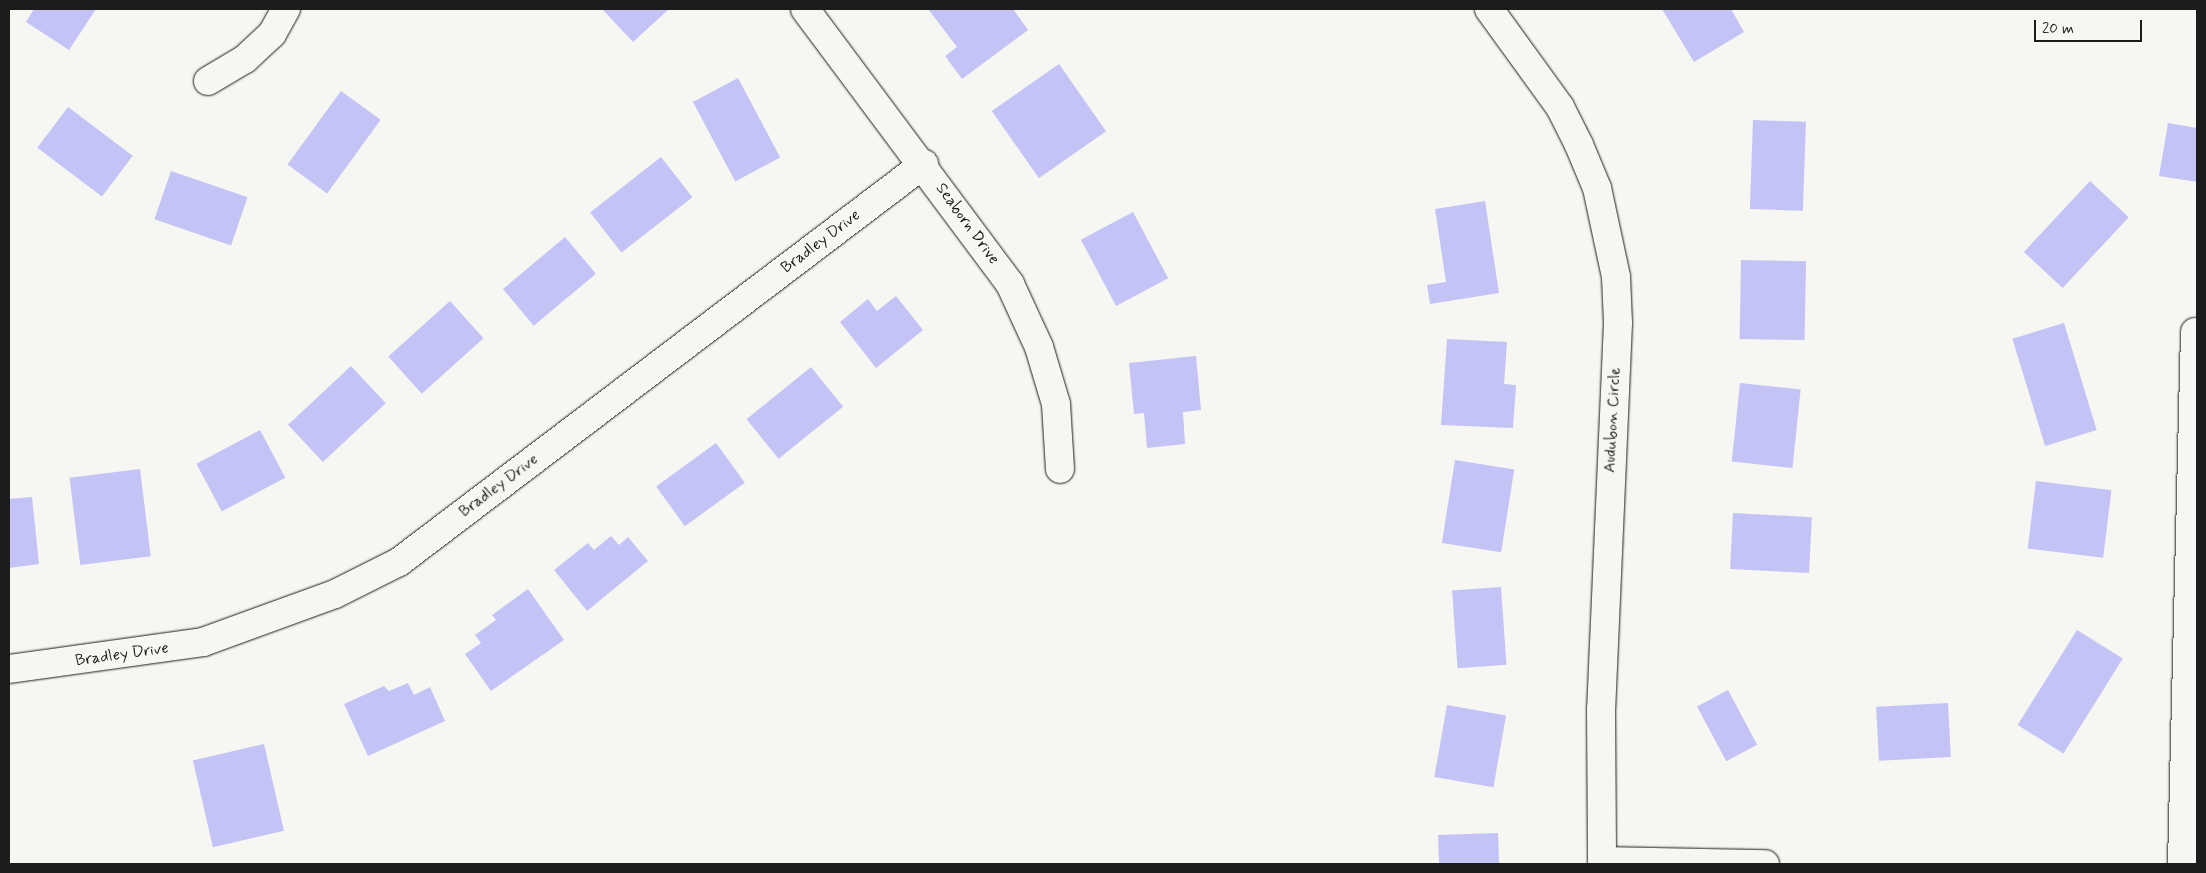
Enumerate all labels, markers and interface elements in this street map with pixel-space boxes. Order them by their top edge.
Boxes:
scale bar [2036,10,2144,42]
text: 20 m [2042,19,2074,39]
street label: Seaborn Drive [931,180,1003,268]
street label: Bradley Drive [778,206,864,278]
street label: Audubon Circle [1601,367,1625,473]
street label: Bradley Drive [456,450,542,522]
street label: Bradley Drive [75,639,169,671]

